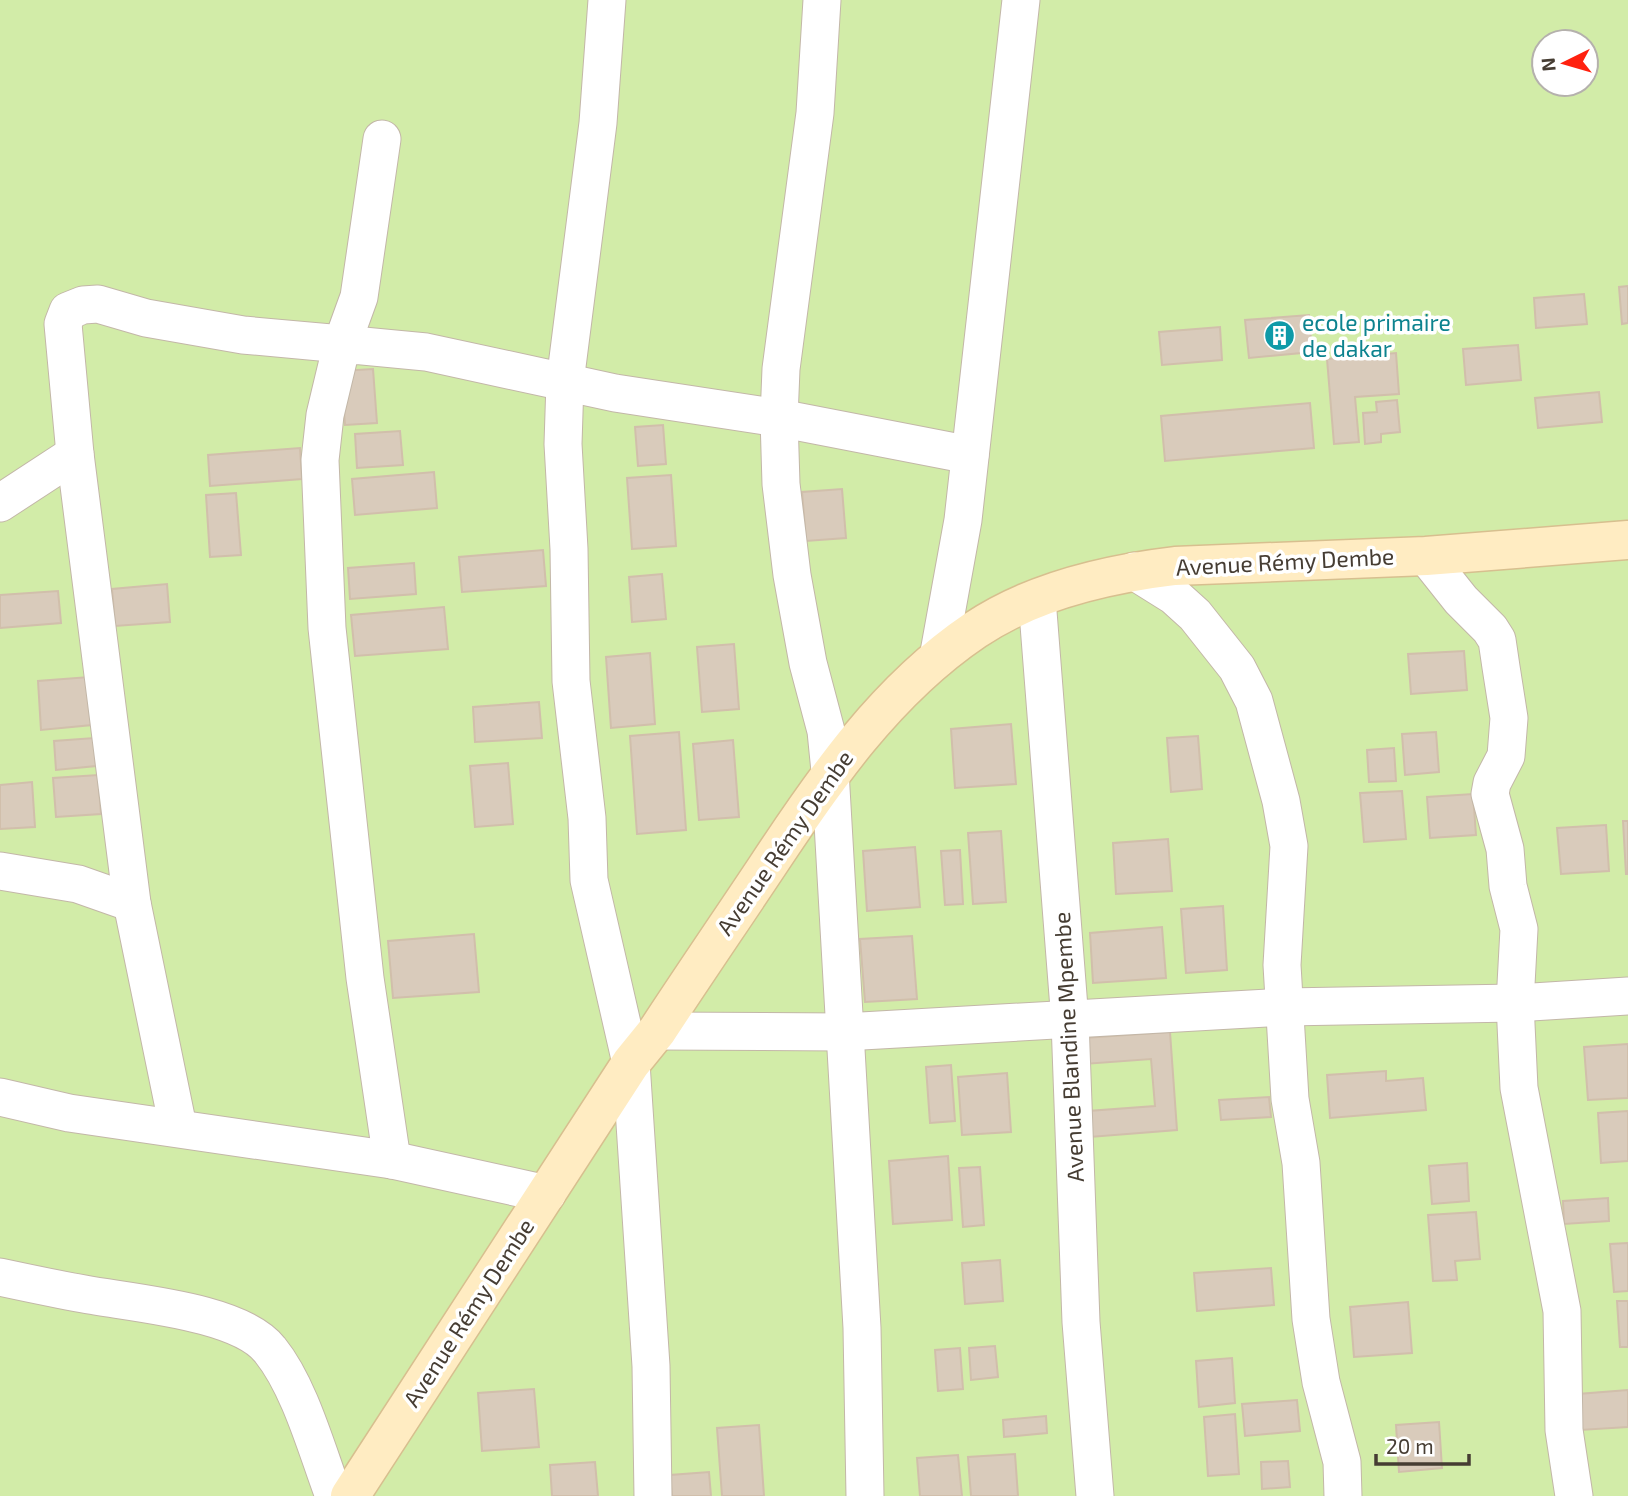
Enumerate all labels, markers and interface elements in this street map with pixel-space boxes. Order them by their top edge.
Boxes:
north arrow [1530,28,1600,98]
text: N [1536,57,1560,72]
place label: ecole primaire de dakar [1302,308,1451,362]
building icon: ecole primaire de dakar [1262,319,1296,353]
street label: Avenue Rémy Dembe [1175,541,1395,581]
street label: Avenue Rémy Dembe [710,745,858,940]
street label: Avenue Blandine Mpembe [1047,911,1089,1183]
street label: Avenue Rémy Dembe [397,1213,539,1412]
scale bar [1376,1422,1469,1466]
text: 20 m [1386,1433,1434,1458]

